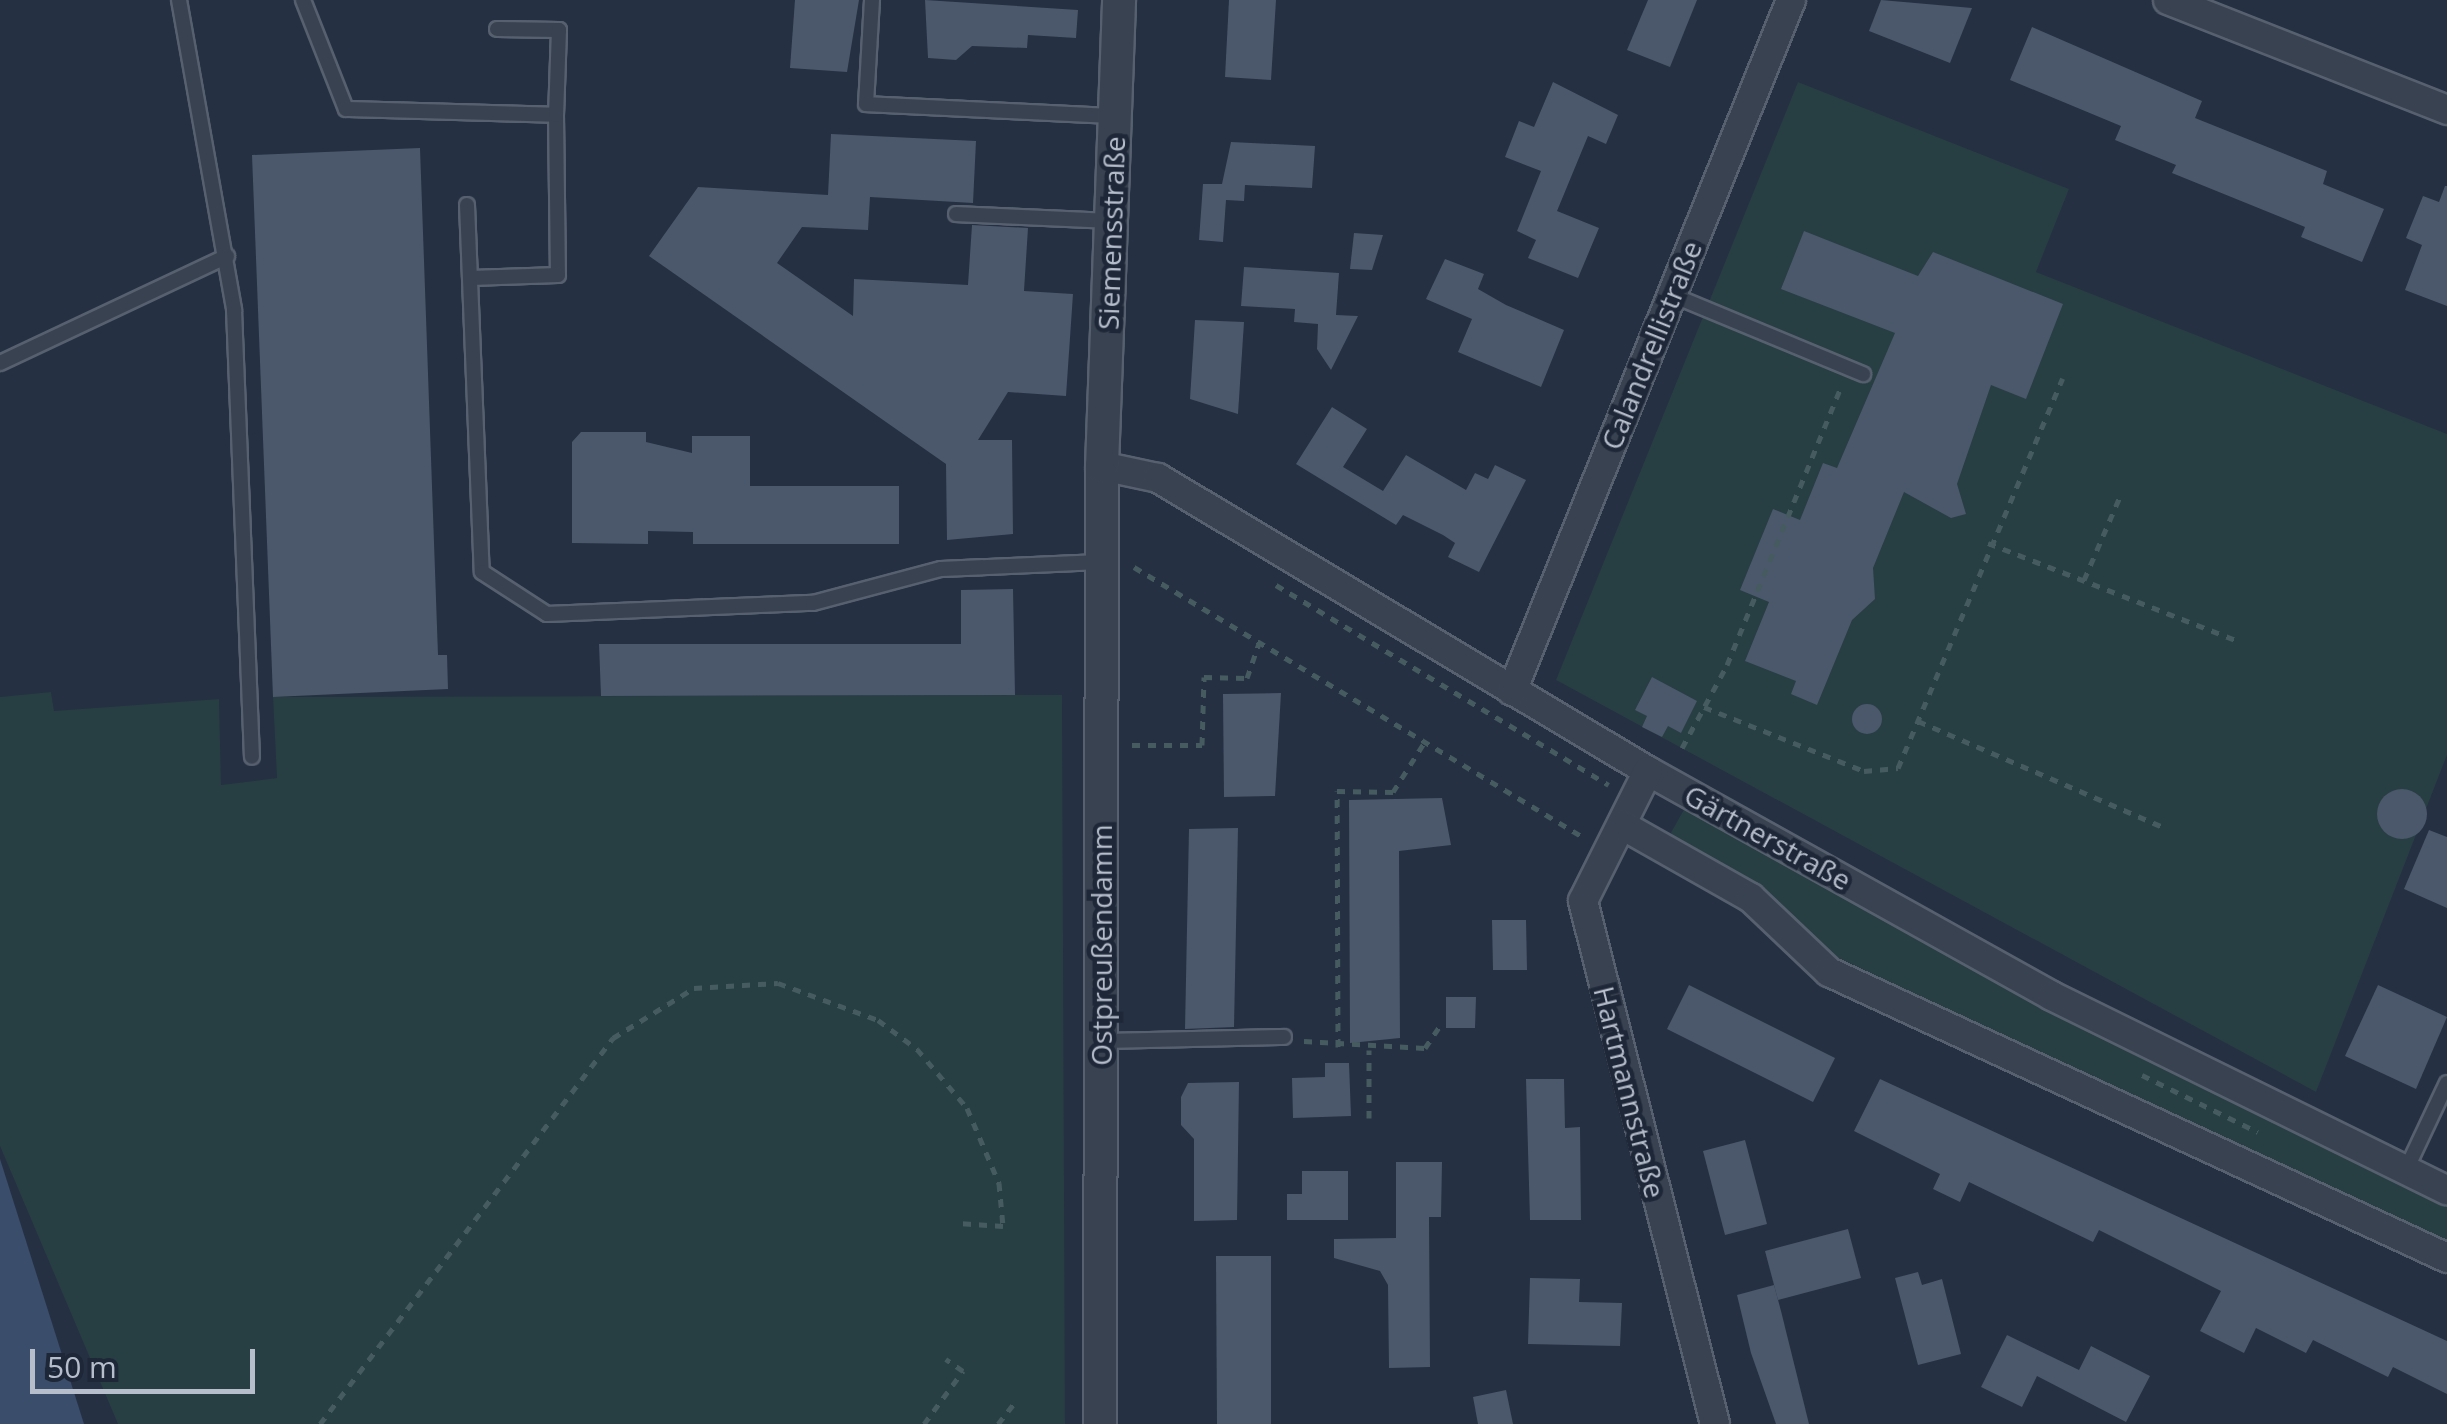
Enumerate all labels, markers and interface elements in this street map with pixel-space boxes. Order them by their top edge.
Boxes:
street label: Siemensstraße [1091,136,1131,330]
street label: Calandrellistraße [1594,236,1708,454]
street label: Gärtnerstraße [1679,777,1857,897]
street label: Ostpreußendamm [1084,824,1118,1066]
street label: Hartmannstraße [1587,983,1673,1201]
scale bar [35,1329,260,1391]
text: 50 m [47,1346,117,1387]

